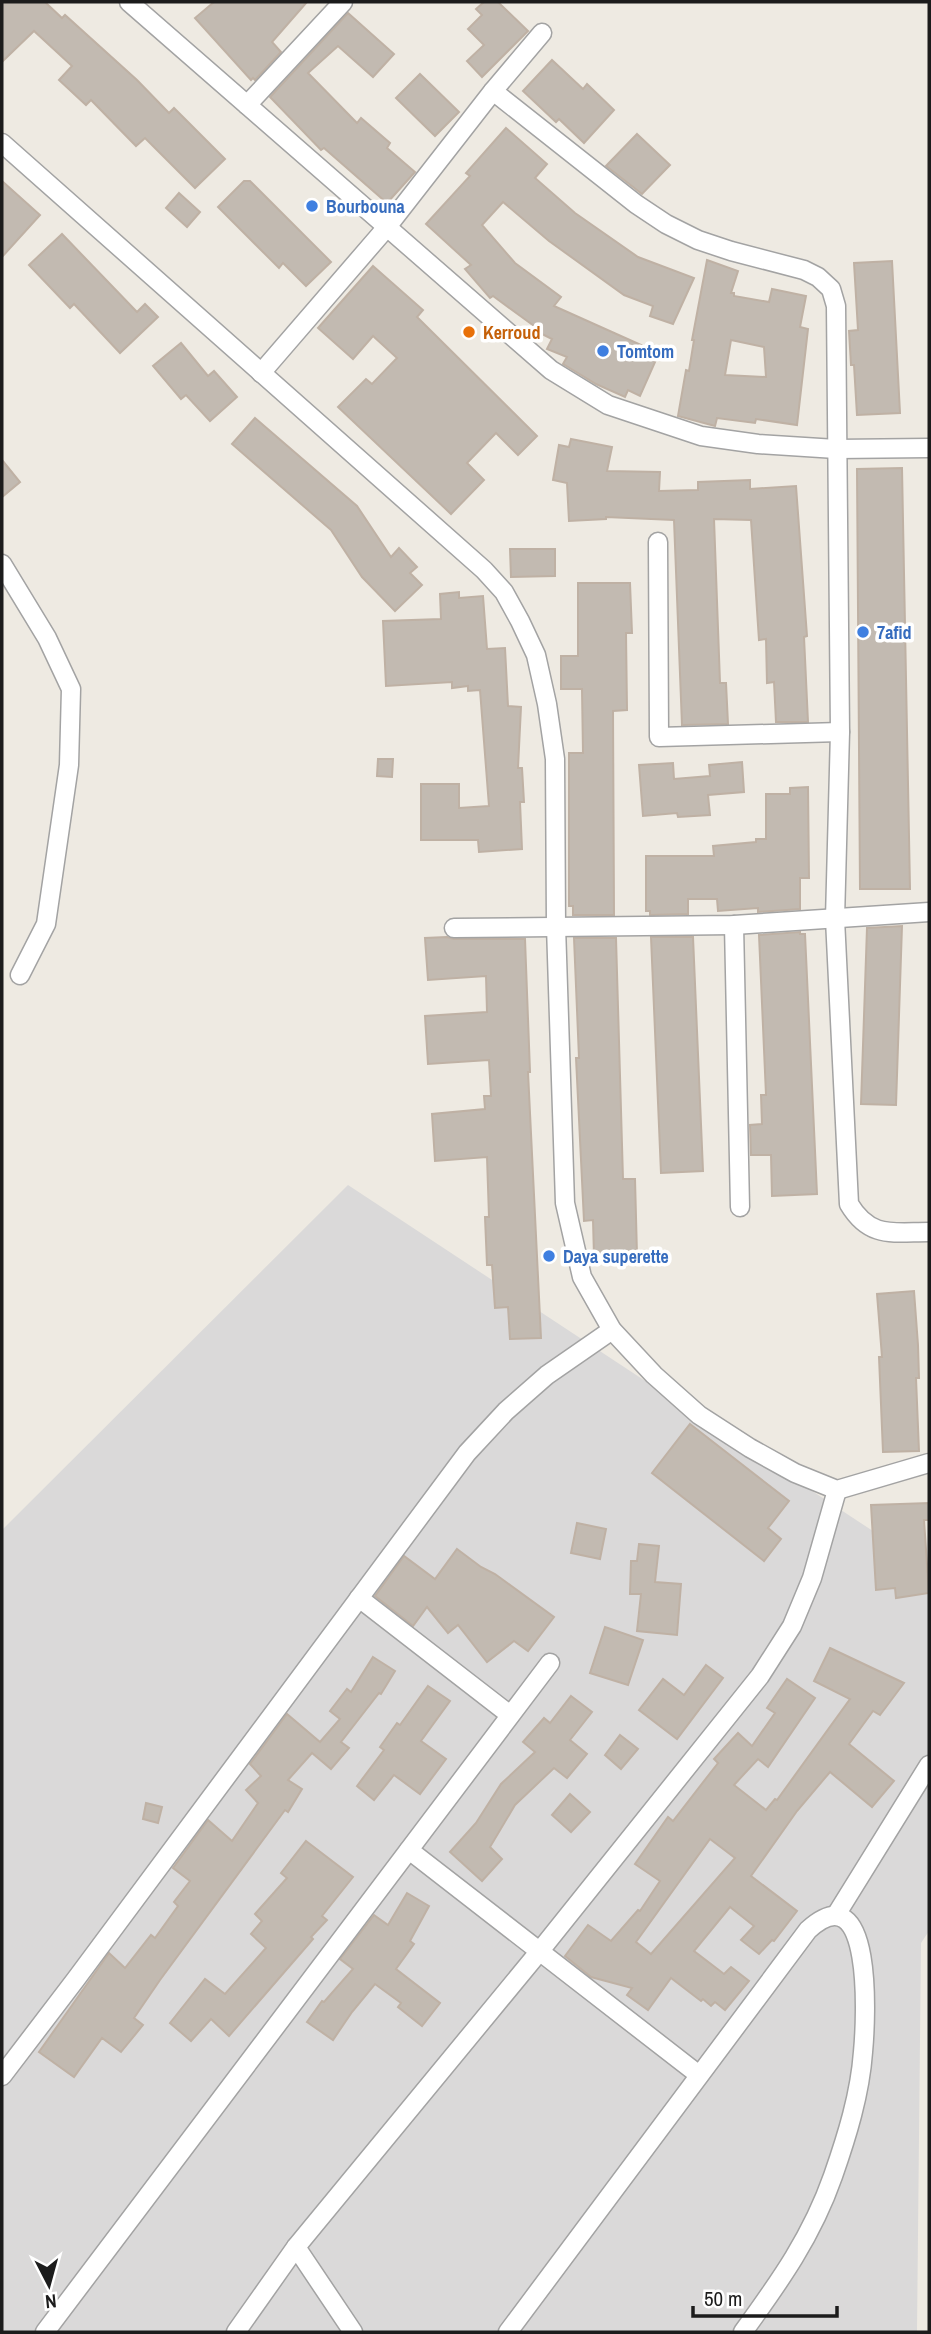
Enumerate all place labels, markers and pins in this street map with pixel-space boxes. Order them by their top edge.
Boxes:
place label: Bourbouna [326,194,406,219]
marker: Bourbouna [304,198,320,214]
place label: Kerroud [483,320,540,345]
marker: Kerroud [461,324,477,340]
place label: Tomtom [617,339,674,364]
marker: Tomtom [595,343,611,359]
place label: 7afid [877,620,911,645]
marker: 7afid [855,624,871,640]
place label: Daya superette [563,1244,669,1269]
marker: Daya superette [541,1248,557,1264]

